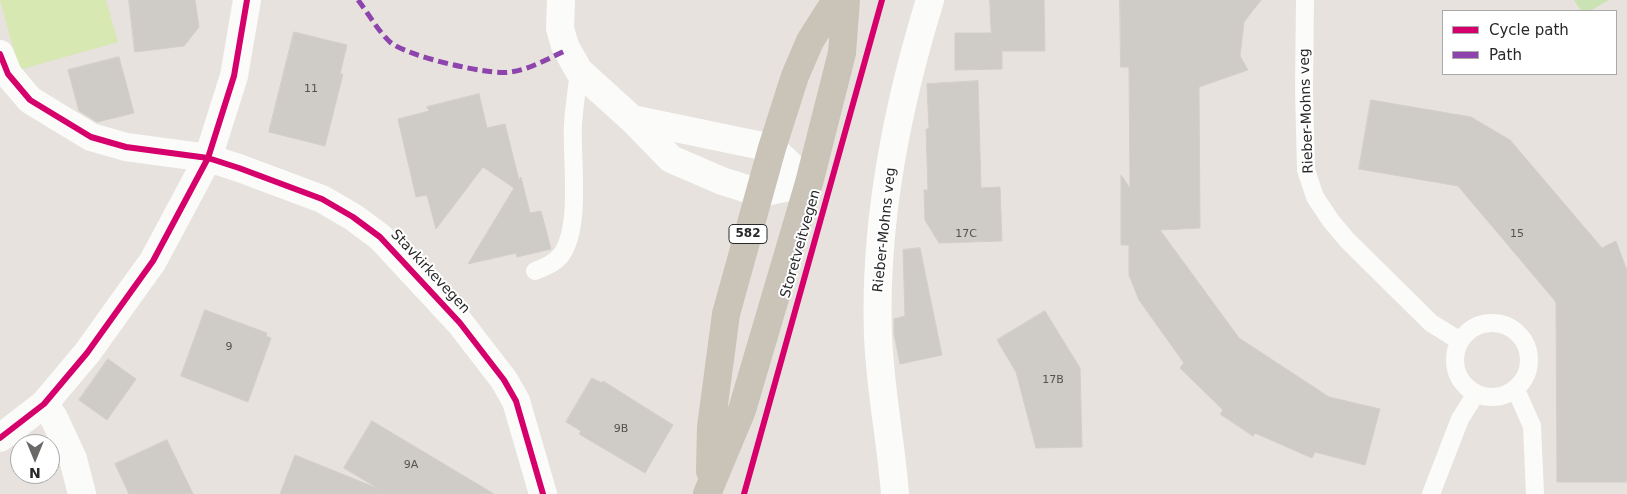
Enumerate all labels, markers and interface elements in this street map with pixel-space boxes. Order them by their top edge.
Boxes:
legend [1442,10,1617,75]
text: Cycle path [1489,21,1569,39]
text: Path [1489,46,1522,64]
street label: Rieber-Mohns veg [1296,48,1318,174]
house number: 11 [304,82,318,96]
street label: Rieber-Mohns veg [870,167,900,293]
street label: Storetveitvegen [777,188,825,300]
road number: 582 [729,224,767,243]
street label: Stavkirkevegen [387,227,473,317]
house number: 17C [955,227,977,241]
house number: 15 [1510,227,1524,241]
house number: 9 [226,340,232,354]
house number: 17B [1042,373,1064,387]
house number: 9B [614,422,628,436]
north arrow [10,434,60,484]
house number: 9A [404,458,418,472]
text: N [29,465,41,481]

